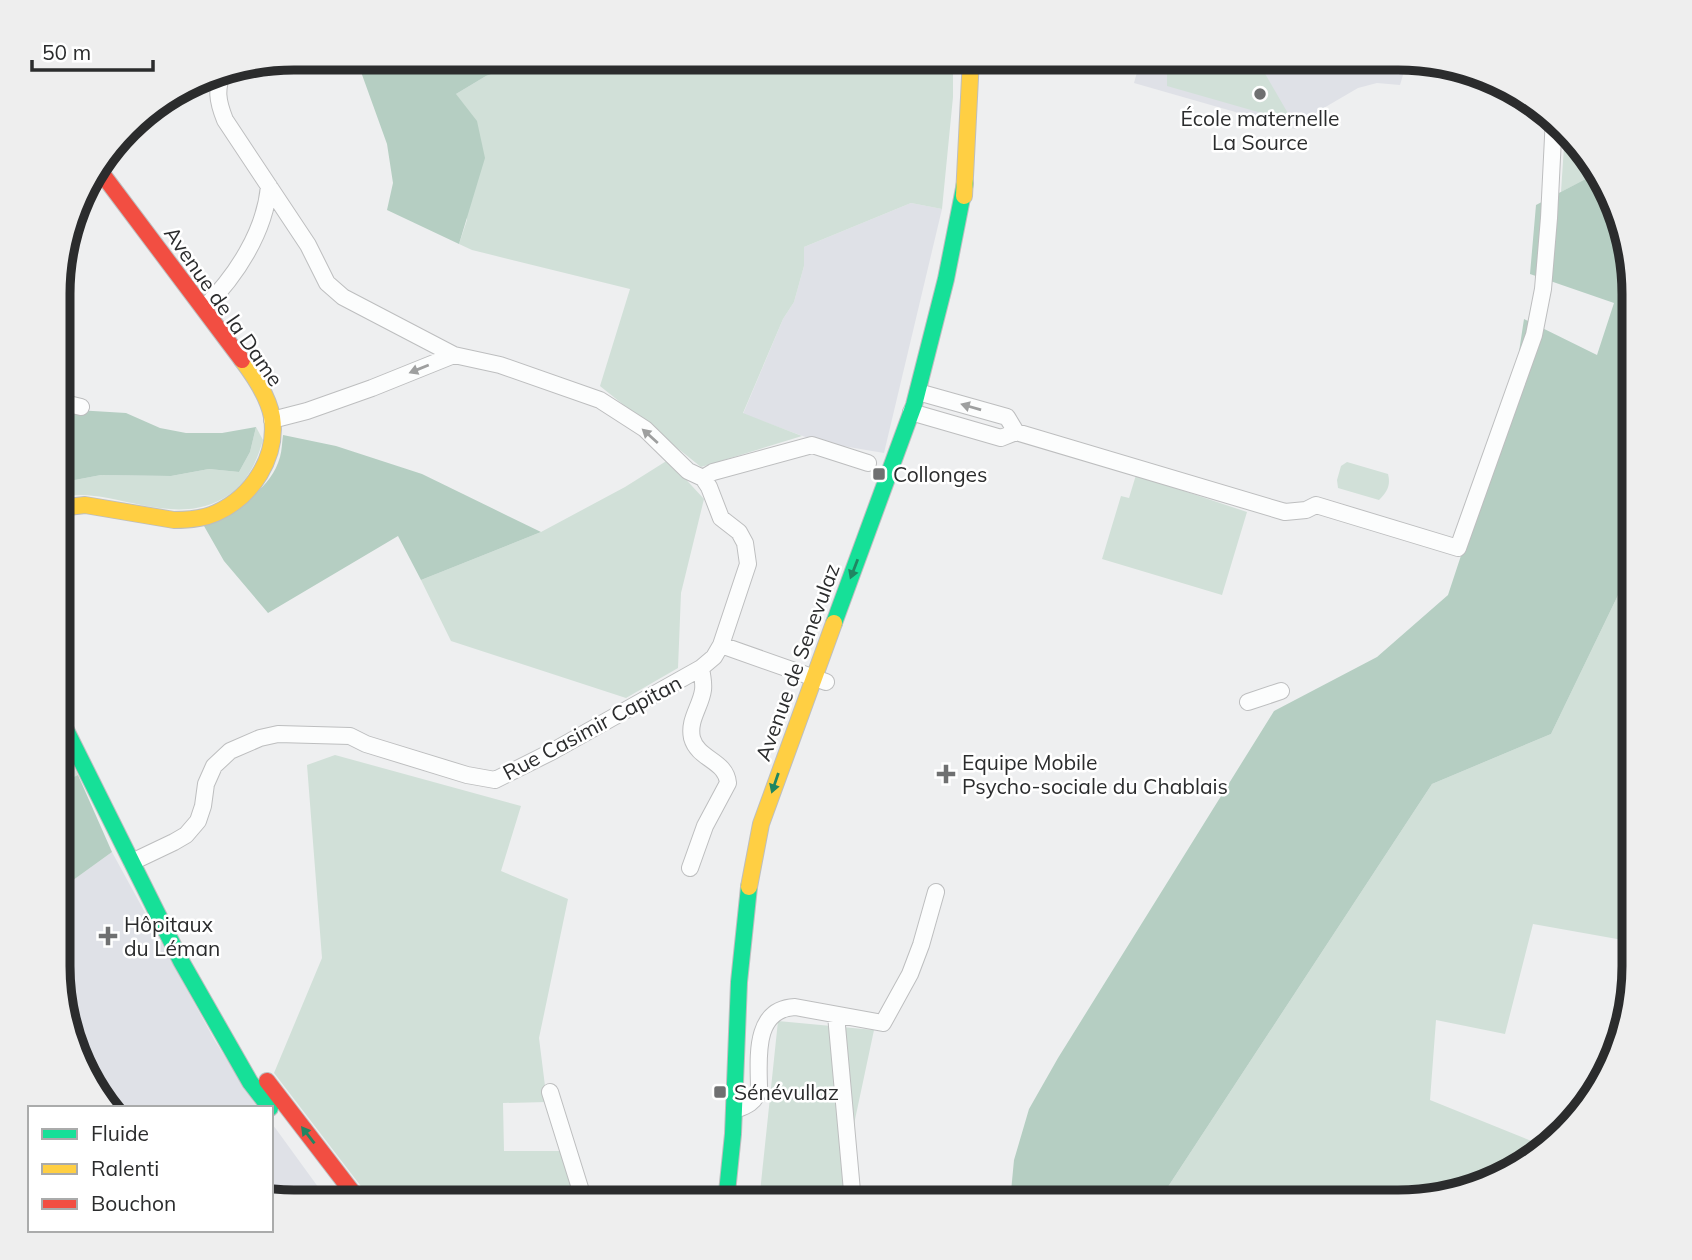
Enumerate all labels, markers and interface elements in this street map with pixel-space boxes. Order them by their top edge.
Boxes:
scale bar [32,28,152,72]
text: 50 m [42,39,91,65]
marker: École maternelle La Source [1252,86,1268,102]
place label: École maternelle La Source [1181,105,1339,155]
street label: Avenue de la Dame [159,221,289,391]
one-way arrow [409,364,430,375]
one-way arrow [959,401,981,412]
one-way arrow [642,428,659,444]
place label: Collonges [893,461,987,487]
marker: Collonges [871,466,887,482]
one-way arrow [848,559,859,580]
street label: Avenue de Senevulaz [749,560,845,764]
street label: Rue Casimir Capitan [498,669,686,785]
place label: Equipe Mobile Psycho-sociale du Chablais [962,749,1228,799]
marker: Equipe Mobile Psycho-sociale du Chablais [936,764,956,784]
one-way arrow [769,772,779,793]
place label: Hôpitaux du Léman [124,911,220,961]
marker: Hôpitaux du Léman [98,926,118,946]
place label: Sénévullaz [734,1079,839,1105]
marker: Sénévullaz [712,1084,728,1100]
legend [28,1106,273,1232]
text: Fluide [91,1120,149,1146]
one-way arrow [301,1125,315,1144]
text: Ralenti [91,1155,159,1181]
text: Bouchon [91,1190,176,1216]

